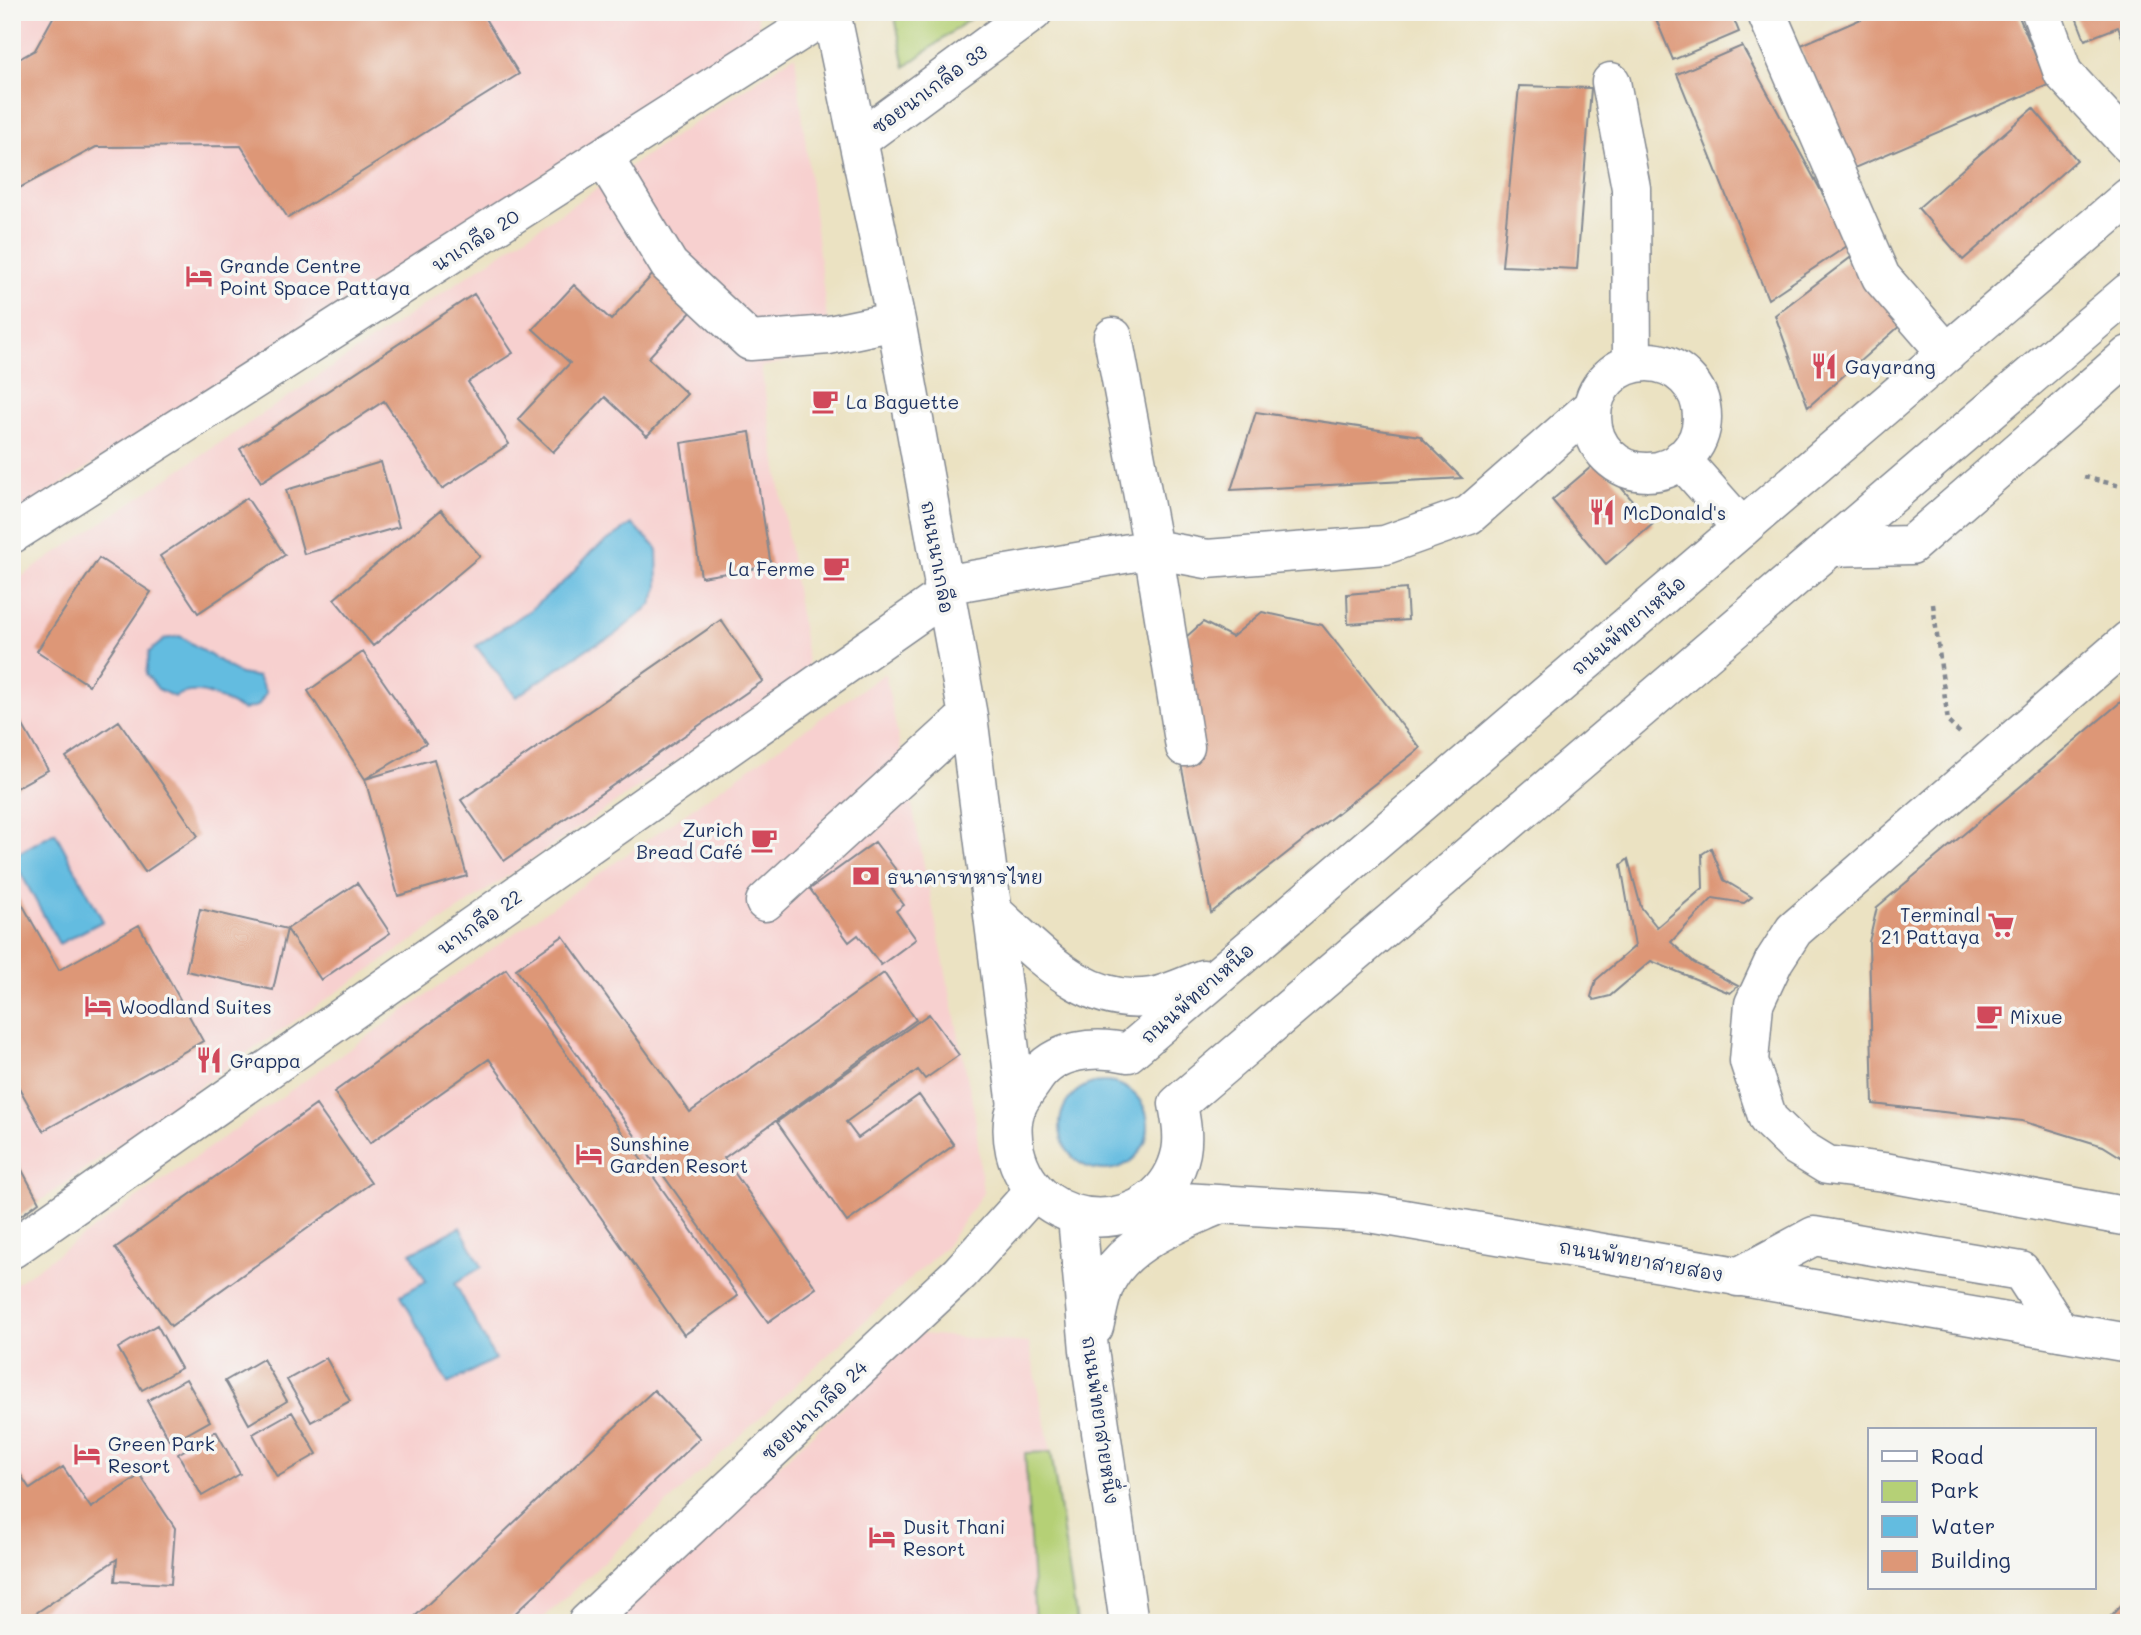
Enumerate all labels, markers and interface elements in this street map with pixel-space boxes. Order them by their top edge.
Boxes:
street label: ซอยนาเกลือ 33 [866,39,992,139]
street label: นาเกลือ 20 [426,203,524,277]
place label: Grande Centre Point Space Pattaya [220,253,411,300]
hotel icon: Grande Centre Point Space Pattaya [184,261,214,291]
restaurant icon: Gayarang [1809,351,1839,381]
place label: Gayarang [1845,354,1936,379]
cafe icon: La Baguette [810,386,840,416]
place label: La Baguette [846,389,959,414]
restaurant icon: McDonald's [1587,497,1617,527]
street label: ถนนนาเกลือ [916,499,960,615]
place label: McDonald's [1623,500,1726,525]
cafe icon: La Ferme [821,553,851,583]
place label: La Ferme [728,556,815,581]
street label: ถนนพัทยาเหนือ [1566,570,1690,680]
place label: Zurich Bread Café [636,817,743,864]
cafe icon: Zurich Bread Café [749,825,779,855]
bank icon: ธนาคารทหารไทย [851,861,881,891]
place label: ธนาคารทหารไทย [887,864,1043,889]
street label: นาเกลือ 22 [432,884,526,960]
place label: Terminal 21 Pattaya [1881,902,1980,949]
supermarket icon: Terminal 21 Pattaya [1986,910,2016,940]
street label: ถนนพัทยาเหนือ [1135,937,1259,1049]
hotel icon: Woodland Suites [83,991,113,1021]
place label: Woodland Suites [119,994,272,1019]
cafe icon: Mixue [1974,1001,2004,1031]
place label: Mixue [2010,1004,2063,1029]
restaurant icon: Grappa [194,1045,224,1075]
place label: Grappa [230,1048,301,1073]
place label: Sunshine Garden Resort [610,1131,748,1178]
hotel icon: Sunshine Garden Resort [574,1139,604,1169]
street label: ถนนพัทยาสายสอง [1557,1233,1725,1287]
street label: ถนนพัทยาสายหนึ่ง [1077,1334,1130,1506]
street label: ซอยนาเกลือ 24 [756,1354,872,1466]
legend [1868,1428,2096,1590]
place label: Green Park Resort [108,1431,215,1478]
hotel icon: Green Park Resort [72,1439,102,1469]
text: Road [1931,1442,1983,1469]
text: Park [1931,1476,1979,1503]
text: Water [1931,1512,1995,1539]
place label: Dusit Thani Resort [903,1514,1005,1561]
hotel icon: Dusit Thani Resort [867,1522,897,1552]
text: Building [1931,1546,2011,1573]

